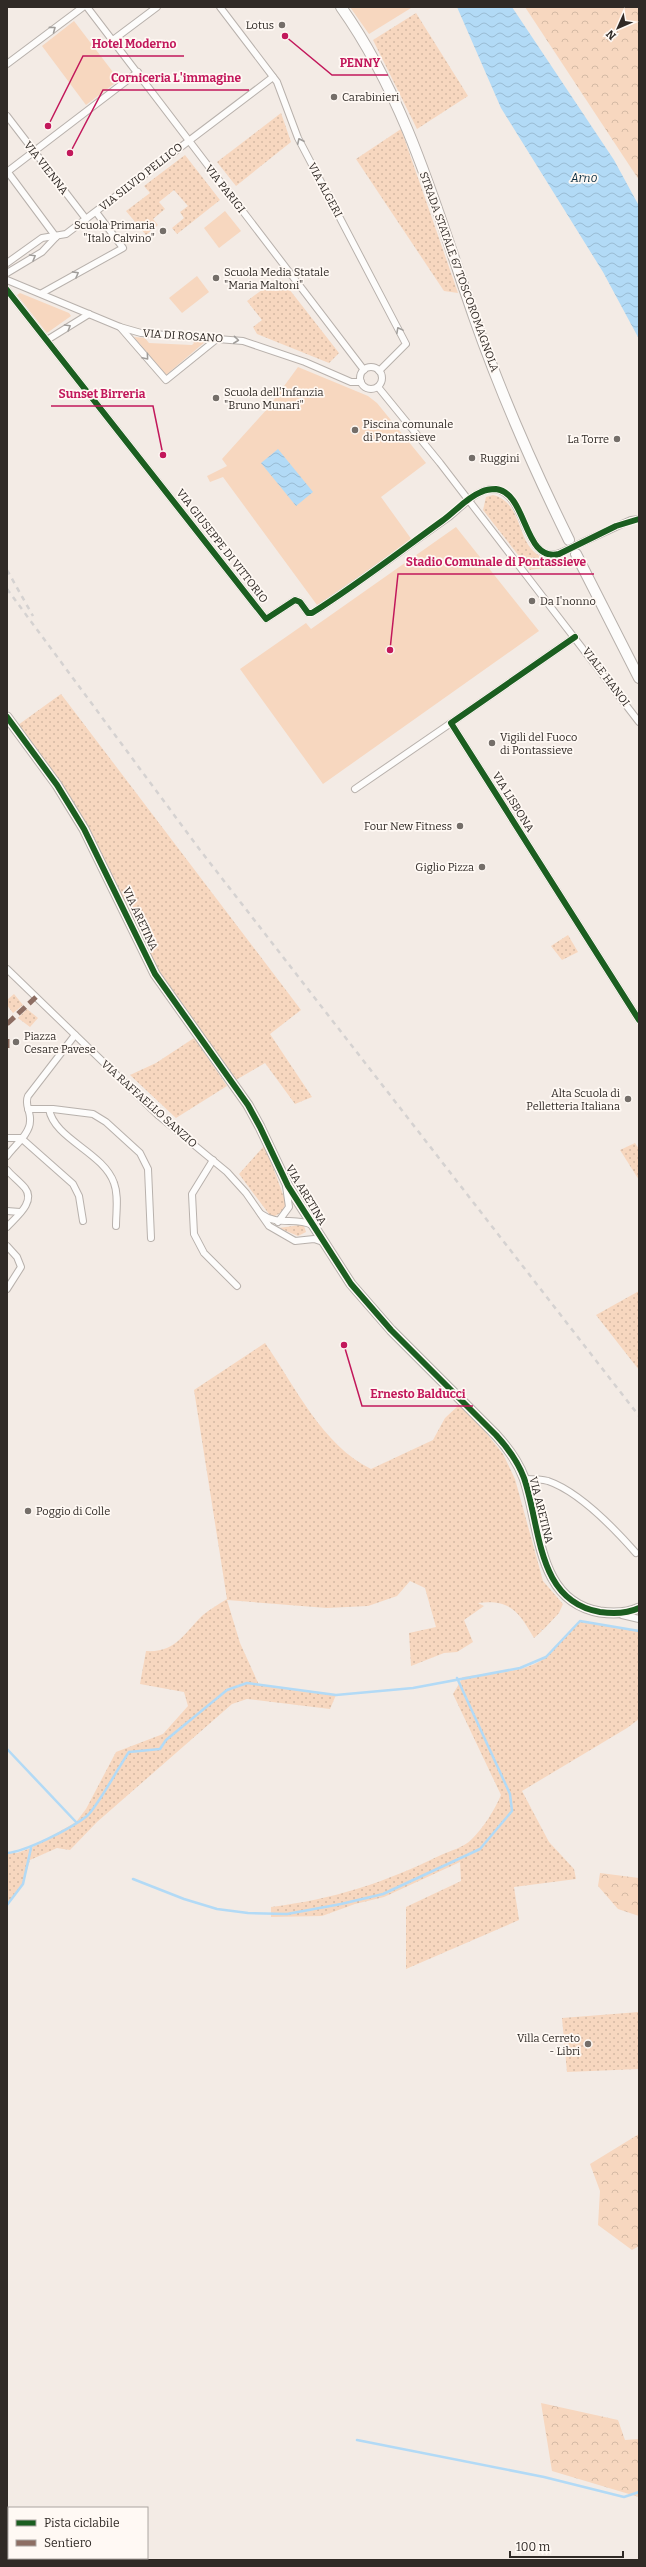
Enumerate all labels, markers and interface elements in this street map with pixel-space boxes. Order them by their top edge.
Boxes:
north arrow [598,8,638,48]
place label: Lotus [246,19,274,32]
marker: Lotus [277,20,287,30]
one-way arrow [49,27,56,34]
text: N [603,27,619,42]
callout: Hotel Moderno [83,32,184,56]
text: Hotel Moderno [92,37,176,51]
callout: PENNY [332,51,388,75]
text: PENNY [340,56,380,70]
callout: Corniceria L'immagine [103,66,249,90]
text: Corniceria L'immagine [111,71,242,85]
place label: Carabinieri [342,91,400,104]
marker: Carabinieri [329,92,339,102]
one-way arrow [297,137,305,145]
street label: VIA VIENNA [21,139,71,197]
street label: VIA SILVIO PELLICO [97,140,185,214]
street label: VIA ALGERI [305,160,345,220]
street label: VIA PARIGI [202,162,248,216]
street label: STRADA STATALE 67 TOSCOROMAGNOLA [417,170,501,374]
water label: Arno [570,171,598,185]
place label: Scuola Primaria "Italo Calvino" [74,219,155,245]
marker: Scuola Primaria "Italo Calvino" [158,226,168,236]
one-way arrow [29,254,36,262]
place label: Scuola Media Statale "Maria Maltoni" [224,266,329,292]
one-way arrow [72,272,79,279]
marker: Scuola Media Statale "Maria Maltoni" [211,273,221,283]
one-way arrow [64,324,71,332]
street label: VIA DI ROSANO [142,327,224,345]
one-way arrow [396,327,403,335]
one-way arrow [233,335,239,344]
one-way arrow [141,352,148,360]
callout: Sunset Birreria [51,382,153,406]
place label: Scuola dell'Infanzia "Bruno Munari" [224,386,324,412]
text: Sunset Birreria [59,387,146,401]
marker: Scuola dell'Infanzia "Bruno Munari" [211,393,221,403]
place label: Piscina comunale di Pontassieve [363,418,453,444]
marker: Piscina comunale di Pontassieve [350,425,360,435]
place label: La Torre [567,433,609,446]
marker: La Torre [612,434,622,444]
place label: Ruggini [480,452,520,465]
marker: Ruggini [467,453,477,463]
street label: VIA GIUSEPPE DI VITTORIO [174,487,270,605]
callout: Stadio Comunale di Pontassieve [398,550,594,574]
text: Stadio Comunale di Pontassieve [406,555,587,569]
place label: Da I'nonno [540,595,596,608]
marker: Da I'nonno [527,596,537,606]
street label: VIALE HANOI [580,645,632,709]
place label: Vigili del Fuoco di Pontassieve [500,731,577,757]
marker: Vigili del Fuoco di Pontassieve [487,738,497,748]
street label: VIA LISBONA [489,770,537,835]
place label: Four New Fitness [364,820,452,833]
marker: Four New Fitness [455,821,465,831]
place label: Giglio Pizza [415,861,474,874]
marker: Giglio Pizza [477,862,487,872]
street label: VIA ARETINA [120,885,160,953]
place label: Piazza Cesare Pavese [24,1030,96,1056]
marker: Piazza Cesare Pavese [11,1037,21,1047]
street label: VIA RAFFAELLO SANZIO [99,1058,199,1150]
place label: Alta Scuola di Pelletteria Italiana [526,1087,621,1113]
marker: Alta Scuola di Pelletteria Italiana [623,1094,633,1104]
street label: VIA ARETINA [283,1162,329,1228]
callout: Ernesto Balducci [362,1382,473,1406]
text: Ernesto Balducci [370,1387,466,1401]
street label: VIA ARETINA [526,1475,556,1545]
place label: Poggio di Colle [36,1505,110,1518]
marker: Poggio di Colle [23,1506,33,1516]
place label: Villa Cerreto - Libri [517,2032,581,2058]
marker: Villa Cerreto - Libri [583,2039,593,2049]
legend [8,2507,148,2559]
text: Pista ciclabile [44,2516,119,2530]
scale bar [510,2533,623,2559]
text: Sentiero [44,2536,92,2550]
text: 100 m [516,2540,551,2554]

